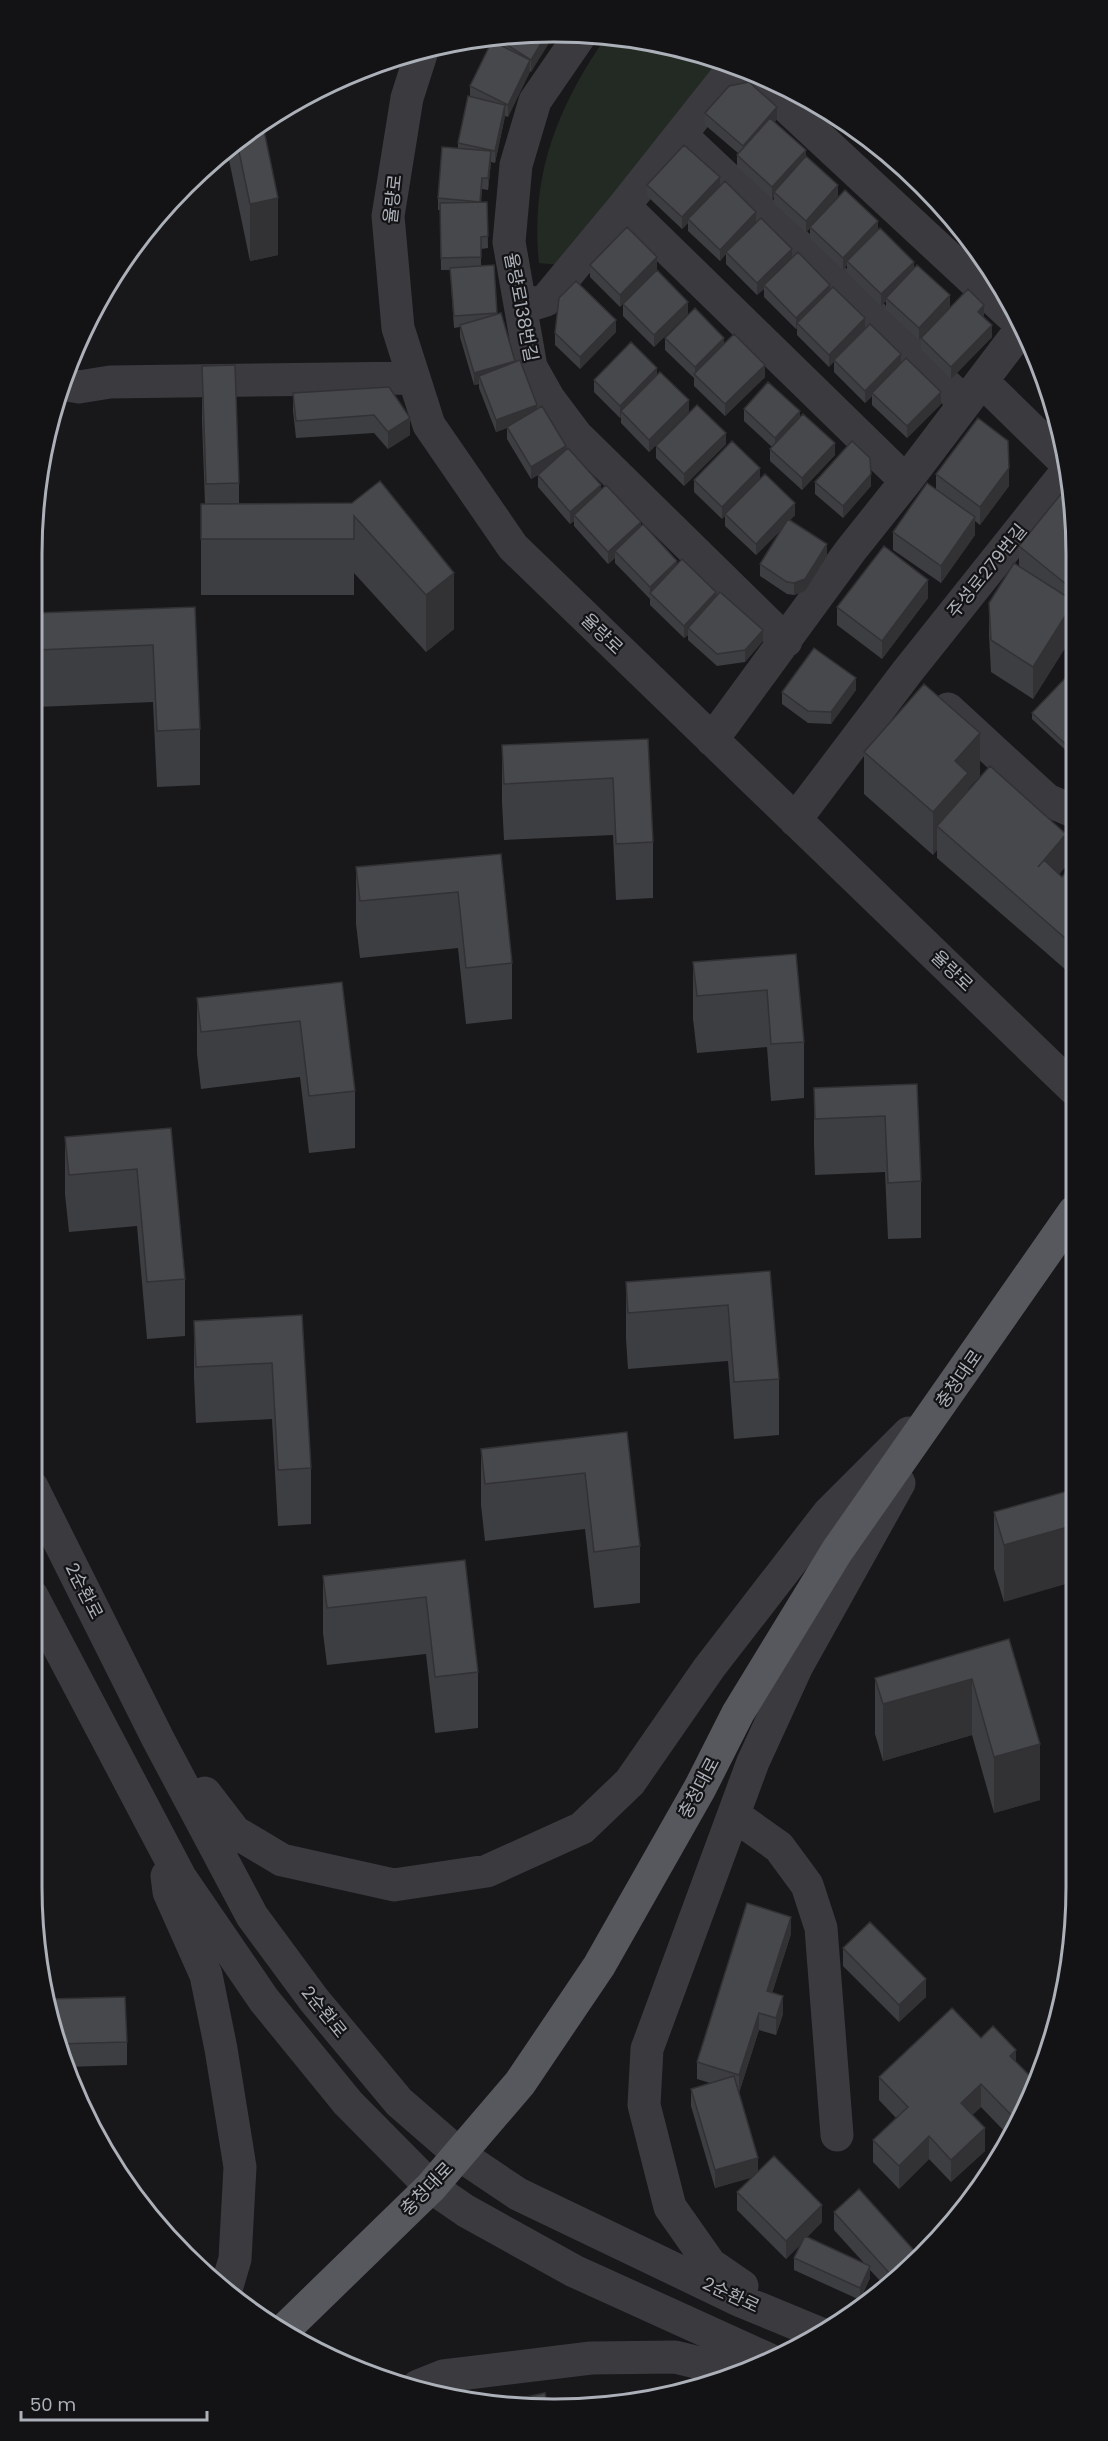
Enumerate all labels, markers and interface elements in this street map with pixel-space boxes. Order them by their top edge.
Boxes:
street label: 율량로 [377,173,408,225]
street label: 율량로138번길 [499,250,544,364]
street label: 주성로279번길 [941,518,1032,623]
street label: 율량로 [576,607,629,660]
street label: 율량로 [926,944,979,997]
street label: 충청대로 [929,1344,988,1413]
street label: 2순환로 [60,1558,109,1623]
street label: 충청대로 [672,1753,725,1823]
street label: 2순환로 [296,1980,353,2043]
street label: 충청대로 [395,2156,459,2221]
street label: 2순환로 [699,2271,764,2319]
scale bar [21,2384,207,2422]
text: 50 m [30,2392,76,2417]

